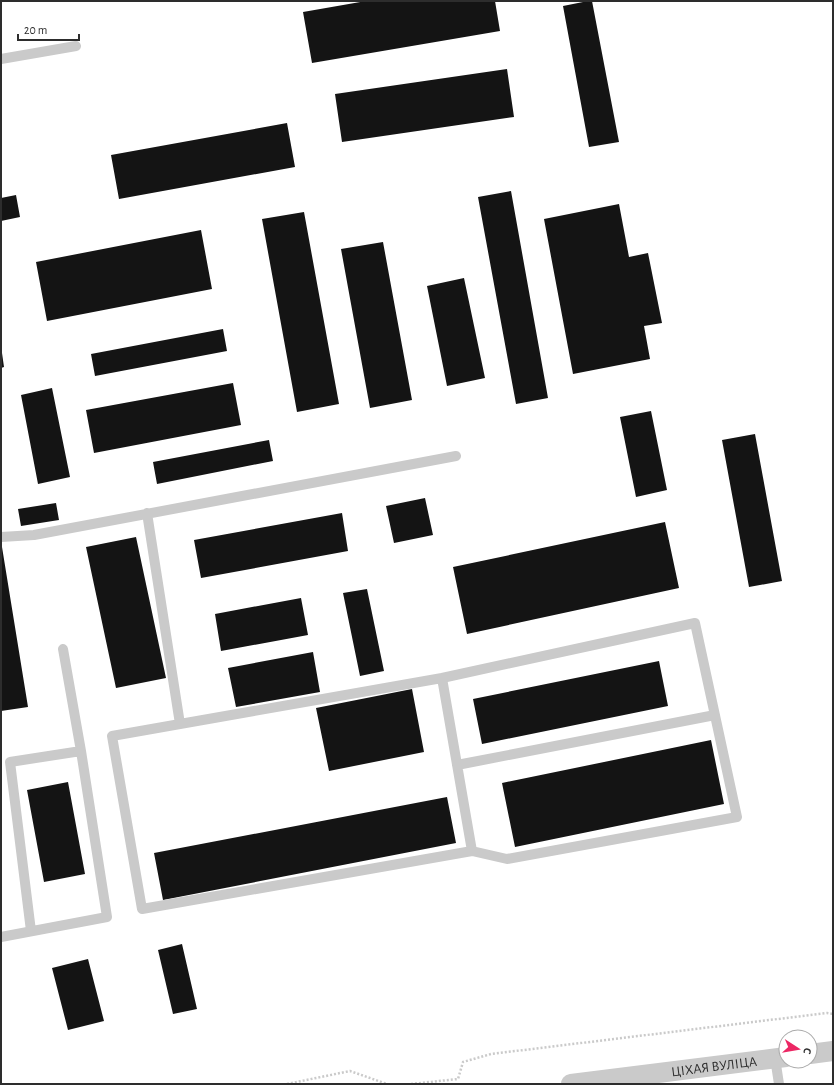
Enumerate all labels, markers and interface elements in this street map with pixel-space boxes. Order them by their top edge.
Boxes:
scale bar [18,16,79,42]
text: 20 m [24,24,47,36]
north arrow [778,1029,818,1069]
text: С [801,1047,813,1055]
street label: ЦІХАЯ ВУЛІЦА [670,1055,758,1079]

